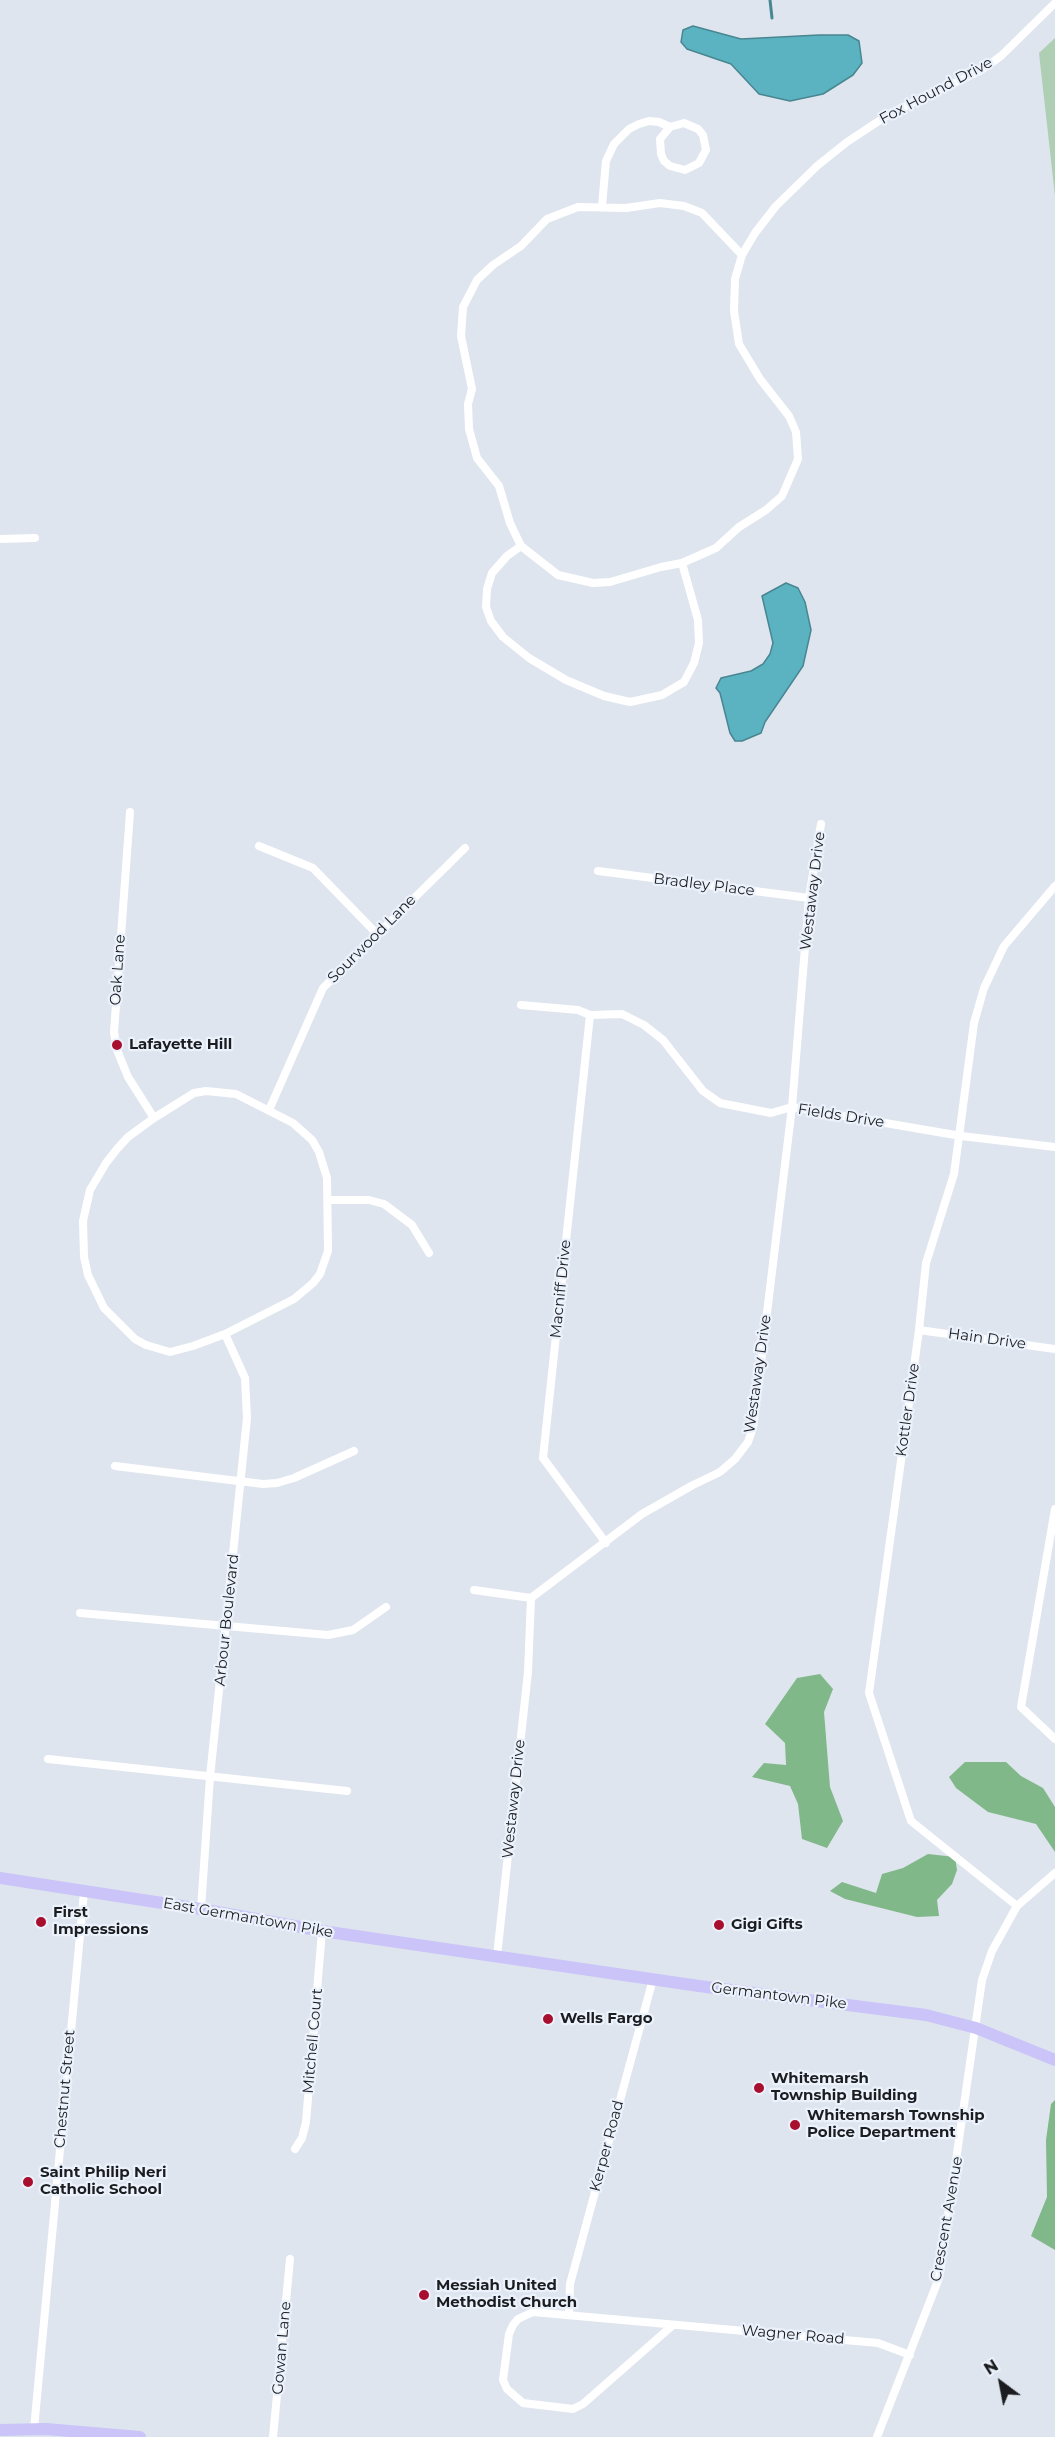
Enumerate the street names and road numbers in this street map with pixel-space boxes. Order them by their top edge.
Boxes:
street label: Fox Hound Drive [876,54,996,128]
street label: Westaway Drive [797,831,829,951]
street label: Bradley Place [652,870,756,900]
street label: Sourwood Lane [324,891,420,987]
street label: Oak Lane [107,934,129,1006]
street label: Fields Drive [796,1100,886,1132]
street label: Macniff Drive [547,1239,575,1339]
street label: Westaway Drive [741,1314,775,1434]
street label: Hain Drive [947,1325,1027,1353]
street label: Kottler Drive [893,1362,923,1458]
street label: Arbour Boulevard [211,1553,243,1687]
street label: Westaway Drive [499,1739,529,1859]
street label: East Germantown Pike [162,1894,334,1942]
street label: Germantown Pike [710,1979,848,2013]
street label: Mitchell Court [299,1988,327,2094]
street label: Chestnut Street [51,2029,79,2149]
street label: Kerper Road [586,2098,628,2194]
street label: Crescent Avenue [927,2155,967,2283]
street label: Gowan Lane [269,2301,295,2395]
street label: Wagner Road [741,2322,845,2348]

